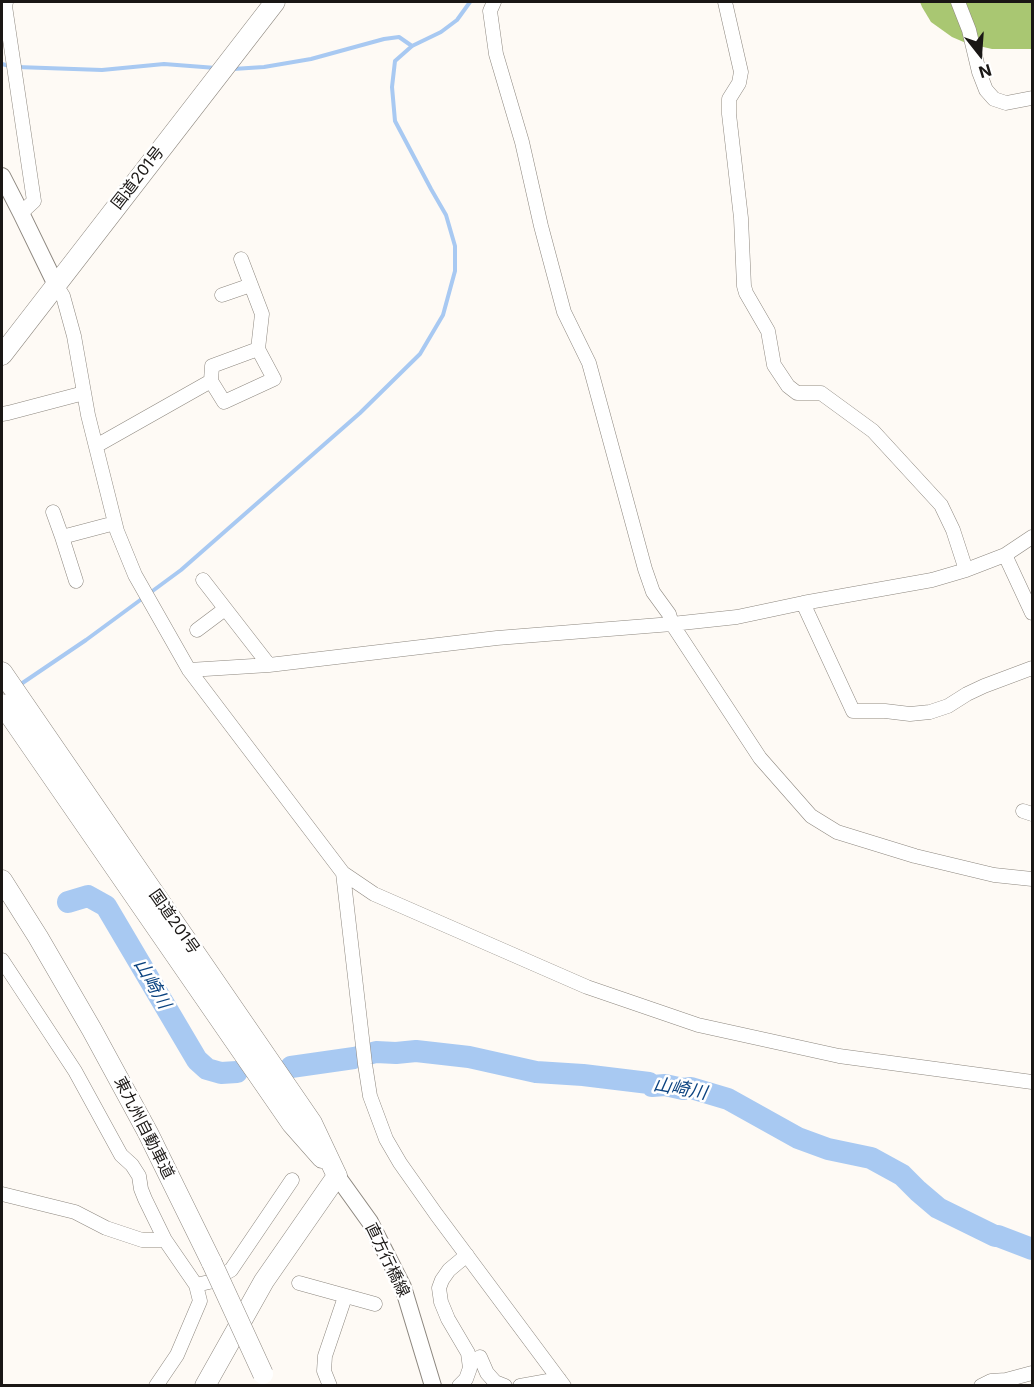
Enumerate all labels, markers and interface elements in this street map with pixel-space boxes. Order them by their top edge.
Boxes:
north arrow [950,24,1010,84]
text: N [977,60,994,83]
street label: 国道201号 [108,143,168,213]
street label: 国道201号 [145,886,203,958]
water label: 山崎川 [129,955,175,1013]
street label: 東九州自動車道 [110,1074,178,1182]
water label: 山崎川 [652,1074,708,1104]
street label: 直方行橋線 [361,1220,413,1300]

